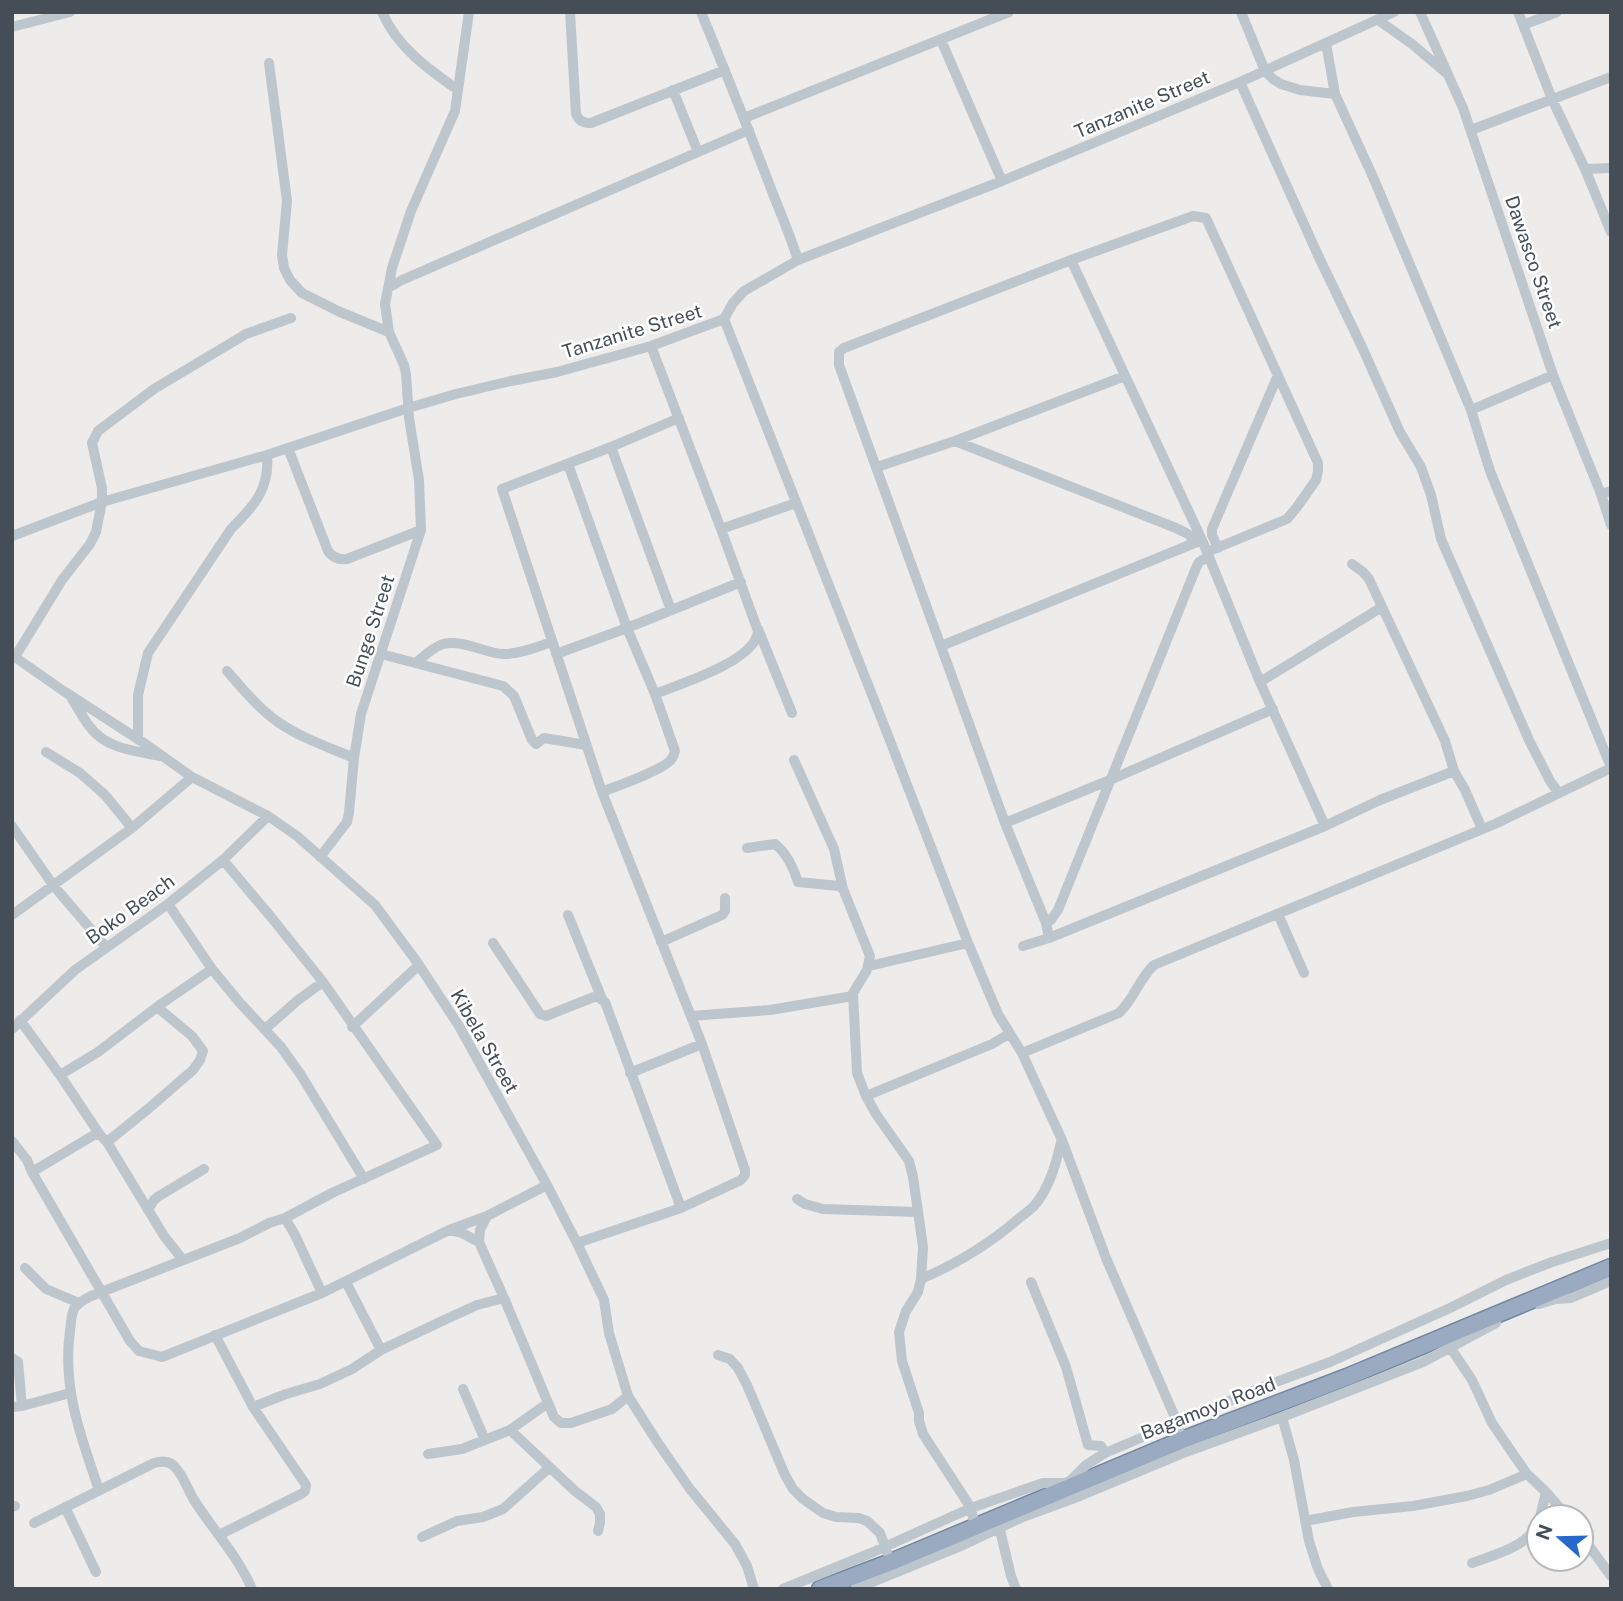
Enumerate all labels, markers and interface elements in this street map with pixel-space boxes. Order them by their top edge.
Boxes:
street label: Tanzanite Street [1071,66,1213,142]
street label: Dawasco Street [1501,193,1567,331]
street label: Tanzanite Street [560,299,704,363]
street label: Bunge Street [341,572,399,690]
street label: Boko Beach [81,869,179,949]
street label: Kibela Street [446,985,524,1097]
street label: Bagamoyo Road [1138,1372,1278,1444]
north arrow [1525,1503,1595,1573]
text: N [1531,1521,1557,1543]

